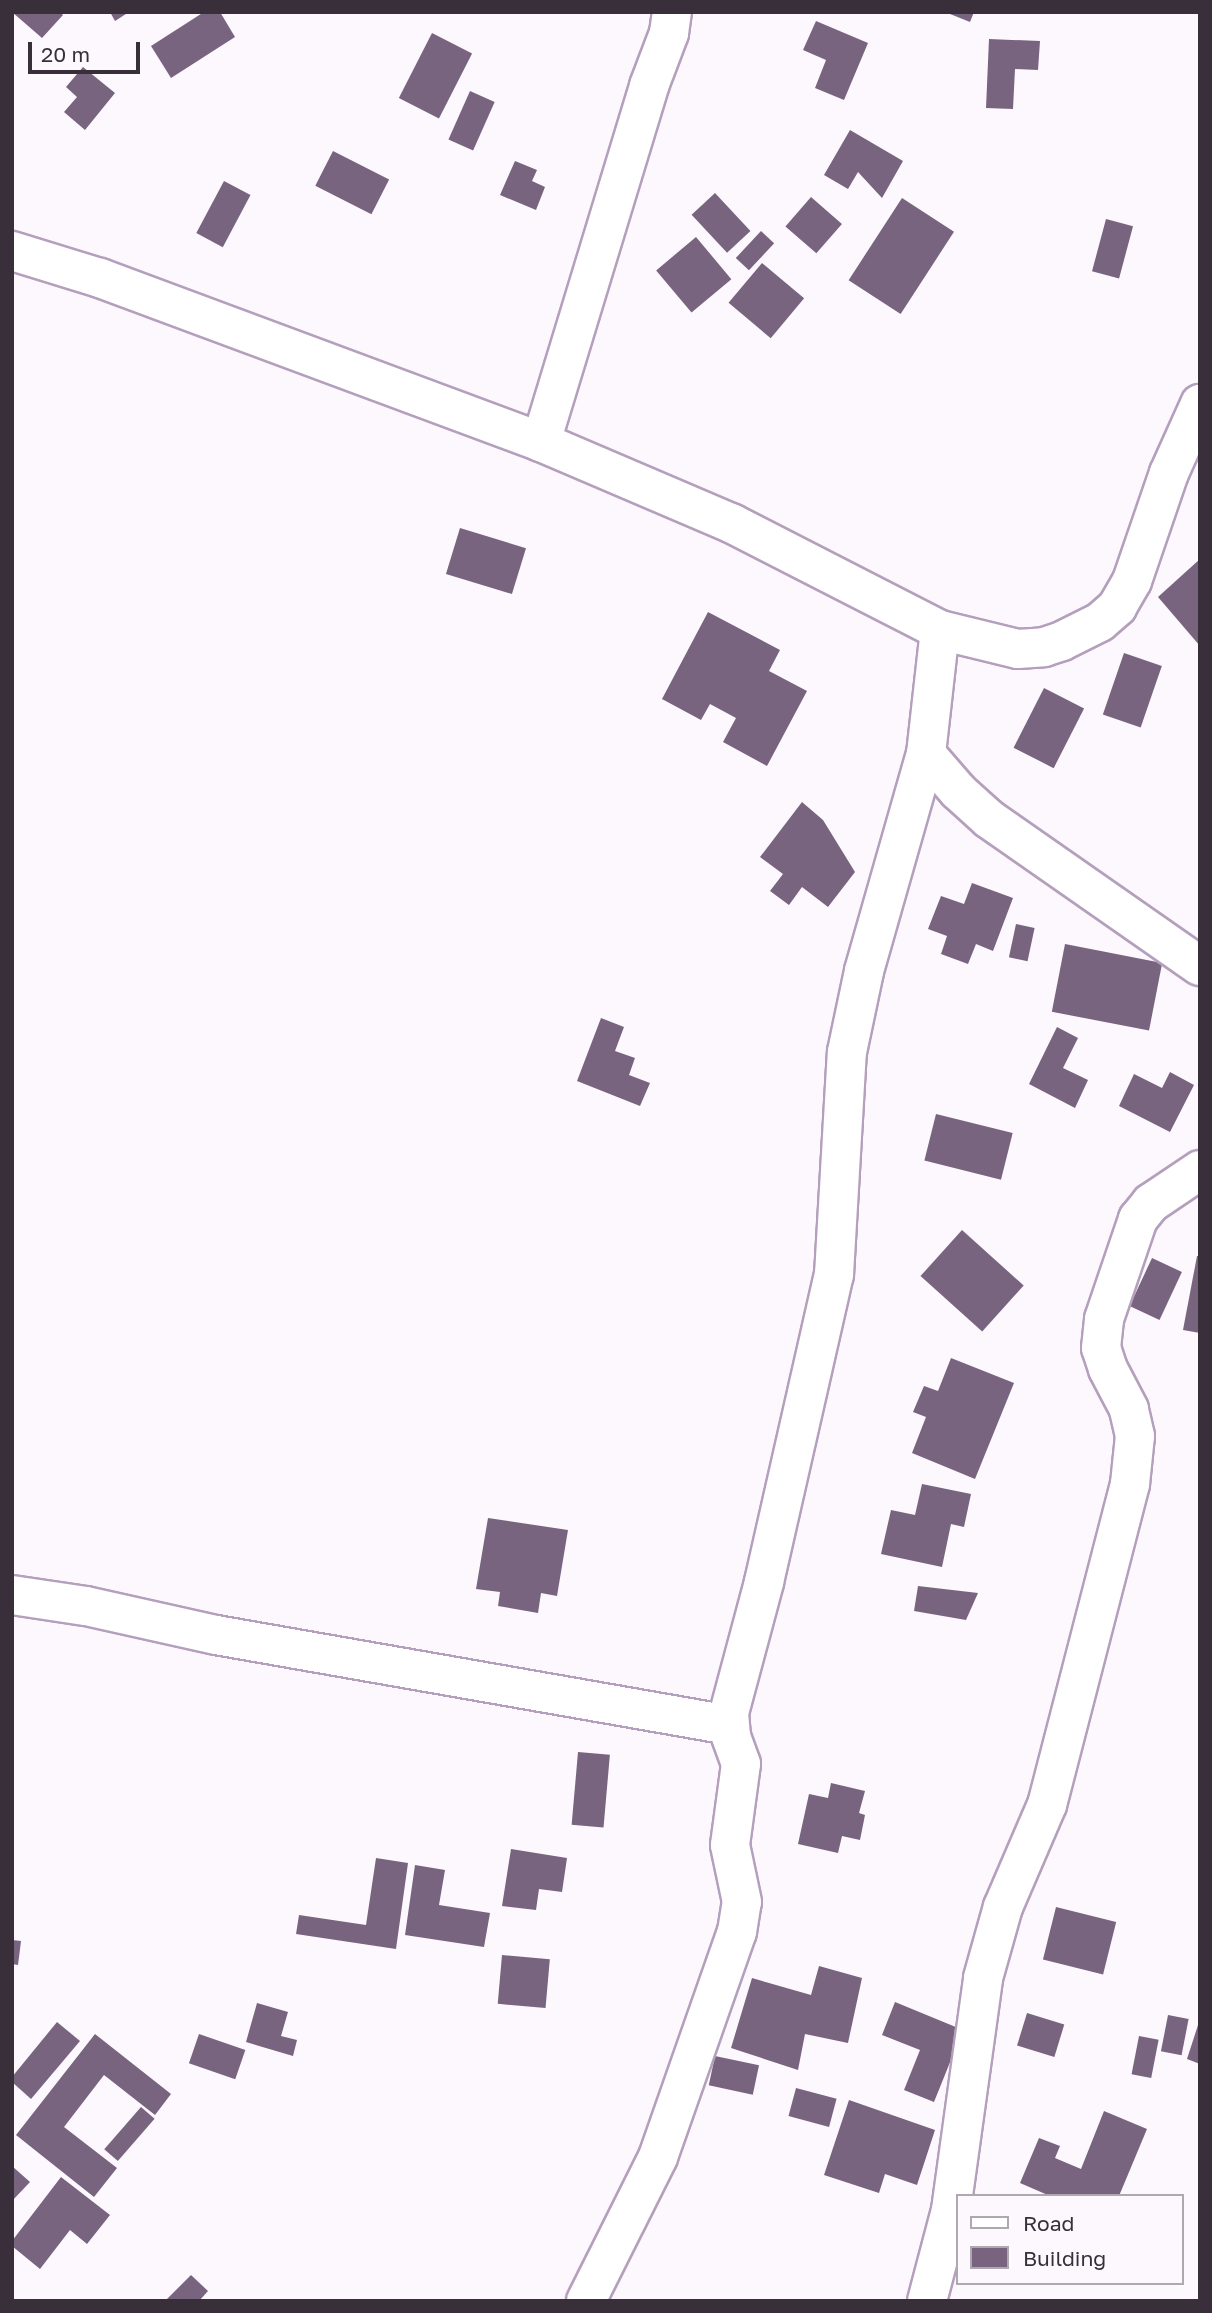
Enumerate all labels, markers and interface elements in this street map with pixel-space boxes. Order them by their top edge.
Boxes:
scale bar [32,28,144,72]
text: 20 m [41,41,90,67]
legend [956,2194,1184,2285]
text: Road [1023,2210,1074,2236]
text: Building [1023,2245,1106,2271]

